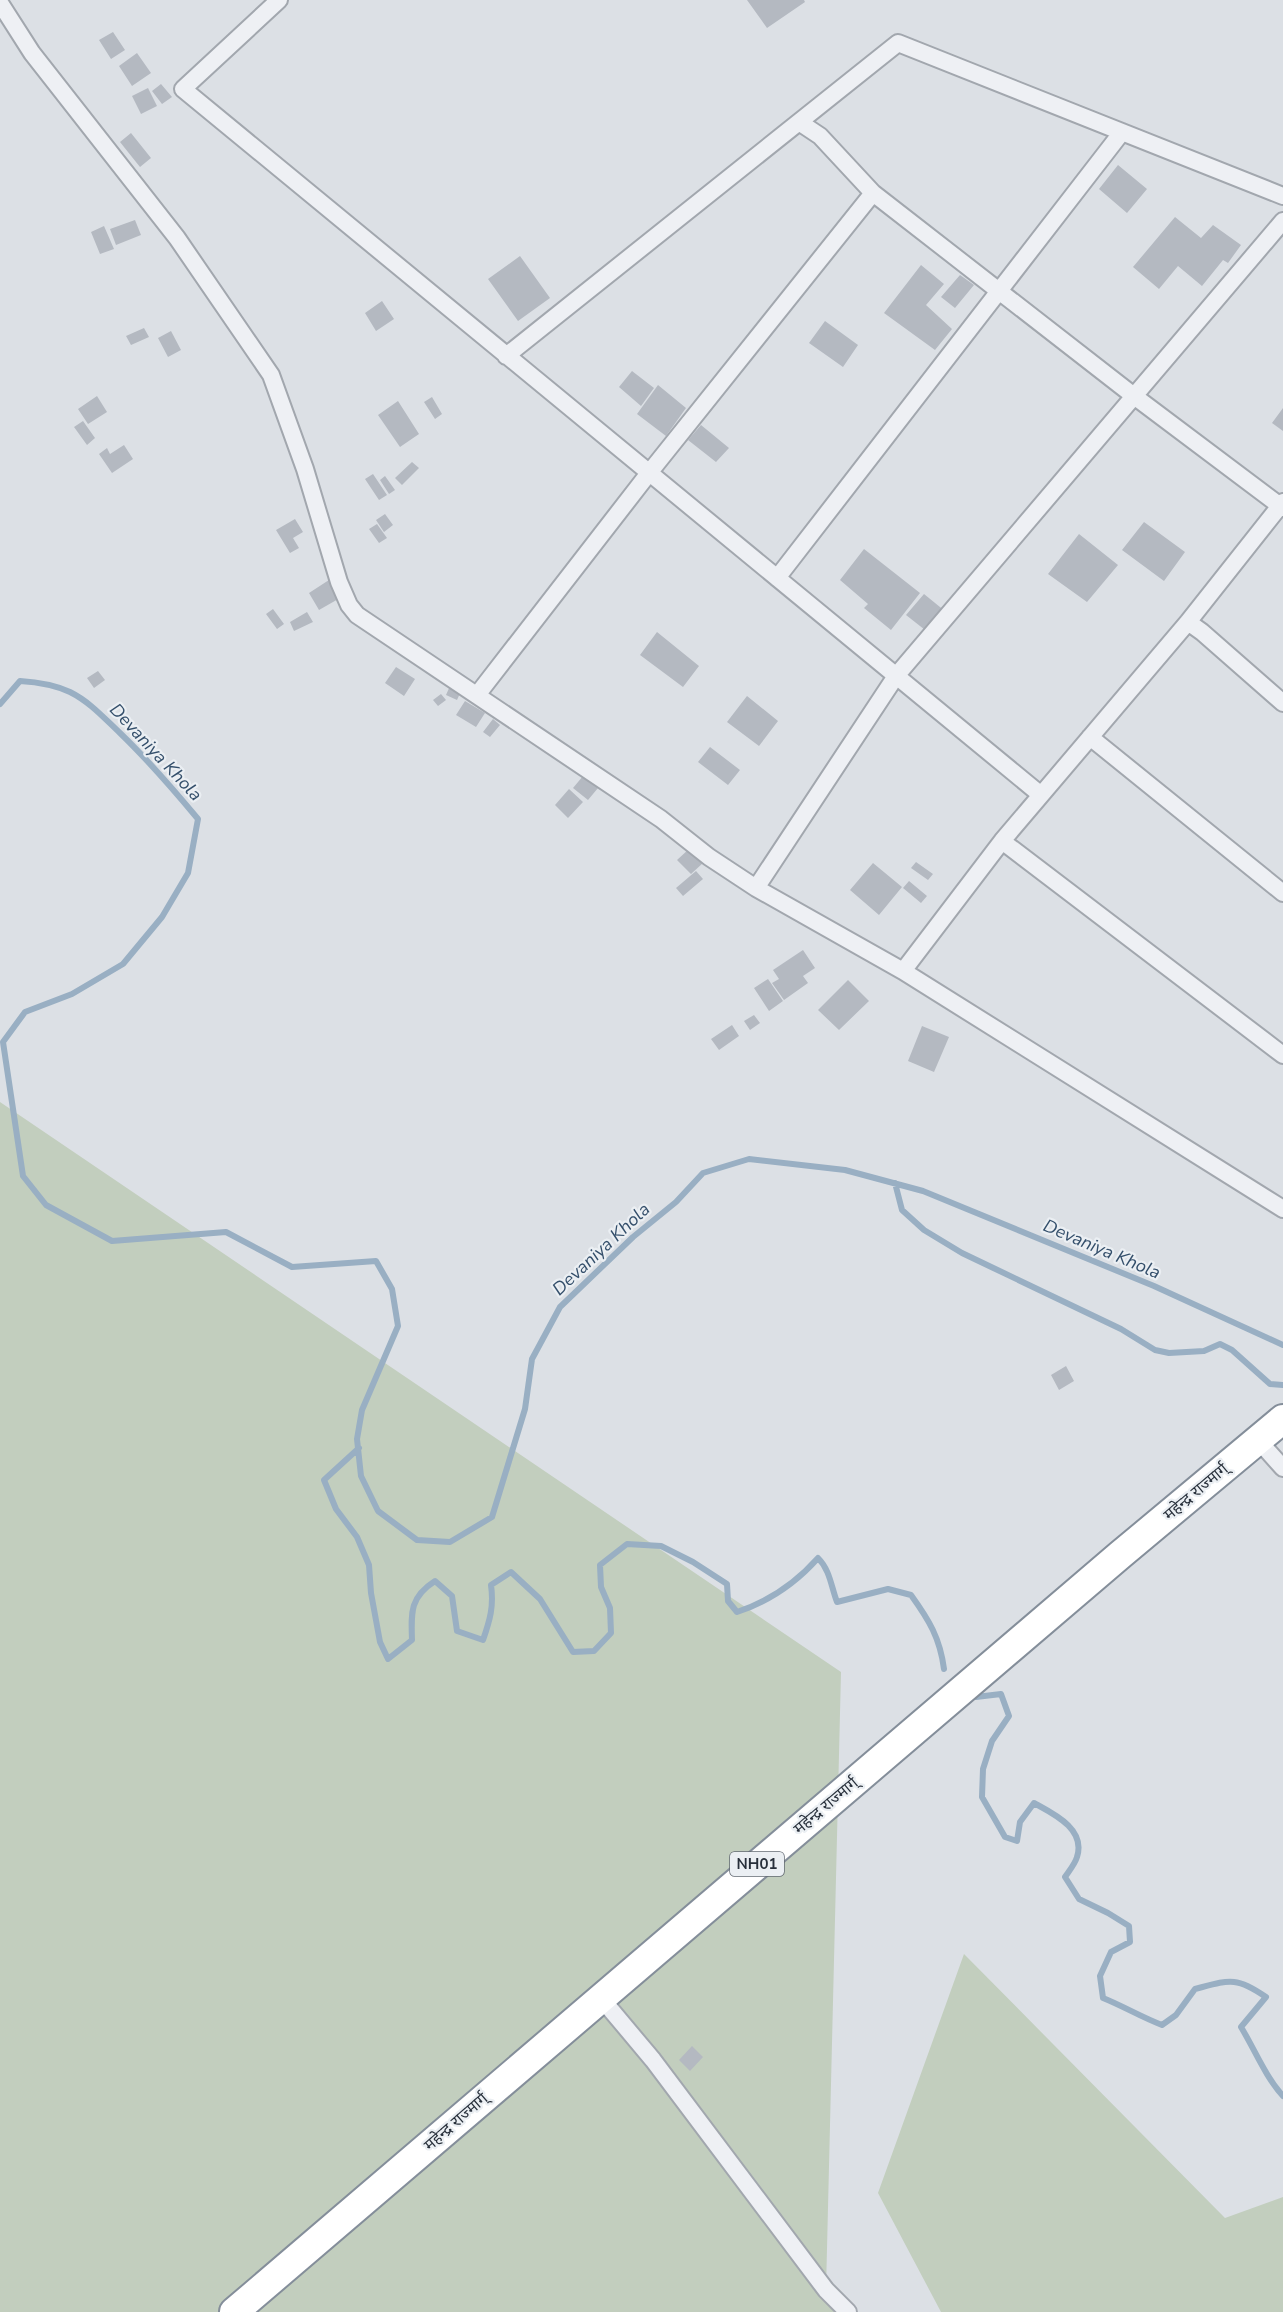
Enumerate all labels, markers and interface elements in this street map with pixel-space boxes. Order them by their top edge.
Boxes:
water label: Devaniya Khola [104,698,208,806]
water label: Devaniya Khola [547,1197,655,1301]
water label: Devaniya Khola [1040,1213,1164,1285]
street label: महेन्द्र राज्मार्ग् [1159,1457,1235,1526]
street label: महेन्द्र राज्मार्ग् [789,1771,865,1840]
road number: NH01 [730,1852,784,1876]
street label: महेन्द्र राज्मार्ग् [419,2086,495,2156]

